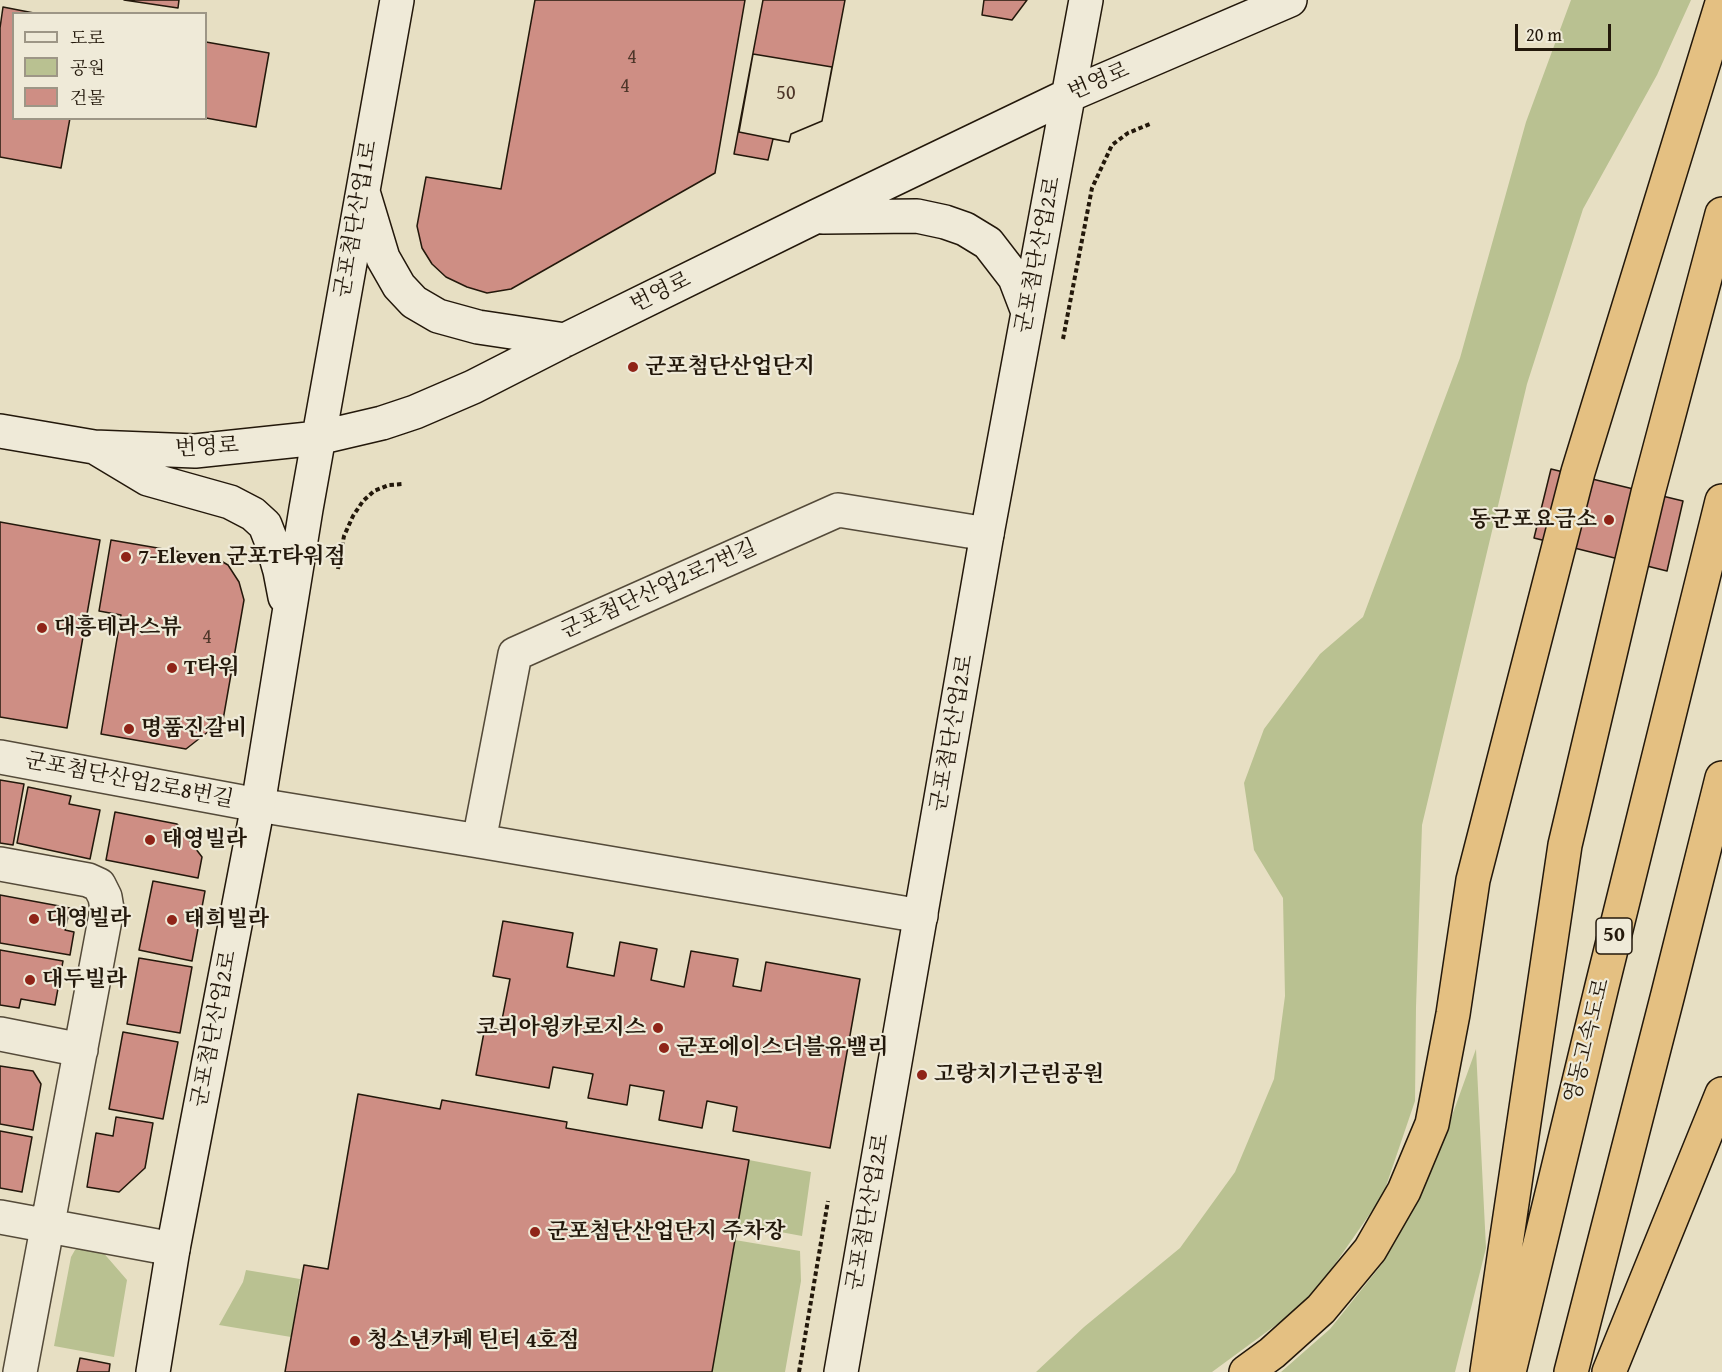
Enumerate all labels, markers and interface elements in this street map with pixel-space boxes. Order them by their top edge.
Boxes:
legend [12,12,207,120]
scale bar [1518,12,1614,50]
text: 20 m [1526,21,1562,48]
text: 도로 [70,24,105,51]
house number: 4 [627,46,637,70]
text: 공원 [70,54,105,81]
street label: 번영로 [1064,57,1134,107]
house number: 4 [620,75,630,99]
house number: 50 [776,82,796,106]
text: 건물 [70,84,105,111]
street label: 군포첨단산업1로 [330,138,384,300]
street label: 군포첨단산업2로 [1011,174,1067,336]
street label: 번영로 [627,267,695,319]
place label: 군포첨단산업단지 [645,354,815,380]
marker: 군포첨단산업단지 [626,360,640,374]
street label: 번영로 [174,433,240,463]
place label: 동군포요금소 [1469,507,1597,533]
marker: 동군포요금소 [1602,513,1616,527]
street label: 군포첨단산업2로7번길 [557,535,761,645]
place label: 7-Eleven 군포T타워점 [138,544,345,570]
marker: 7-Eleven 군포T타워점 [119,550,133,564]
place label: 대흥테라스뷰 [54,615,182,641]
marker: 대흥테라스뷰 [35,621,49,635]
house number: 4 [202,626,212,650]
street label: 군포첨단산업2로 [926,652,980,814]
place label: T타워 [184,655,239,681]
marker: T타워 [165,661,179,675]
place label: 명품진갈비 [141,716,247,742]
marker: 명품진갈비 [122,722,136,736]
street label: 군포첨단산업2로8번길 [22,748,236,814]
place label: 태영빌라 [162,827,247,853]
marker: 태영빌라 [143,833,157,847]
place label: 대영빌라 [46,906,131,932]
place label: 태희빌라 [184,907,269,933]
marker: 대영빌라 [27,912,41,926]
marker: 태희빌라 [165,913,179,927]
road number: 50 [1596,918,1632,954]
street label: 군포첨단산업2로 [187,948,243,1110]
place label: 대두빌라 [42,967,127,993]
marker: 대두빌라 [23,973,37,987]
street label: 영동고속도로 [1560,976,1616,1106]
place label: 코리아윙카로지스 [476,1015,646,1041]
marker: 코리아윙카로지스 [651,1021,665,1035]
place label: 군포에이스더블유밸리 [676,1035,889,1061]
marker: 군포에이스더블유밸리 [657,1041,671,1055]
place label: 고랑치기근린공원 [934,1062,1104,1088]
marker: 고랑치기근린공원 [915,1068,929,1082]
street label: 군포첨단산업2로 [842,1131,896,1293]
place label: 군포첨단산업단지 주차장 [547,1219,786,1245]
marker: 군포첨단산업단지 주차장 [528,1225,542,1239]
place label: 청소년카페 틴터 4호점 [367,1328,579,1354]
marker: 청소년카페 틴터 4호점 [348,1334,362,1348]

